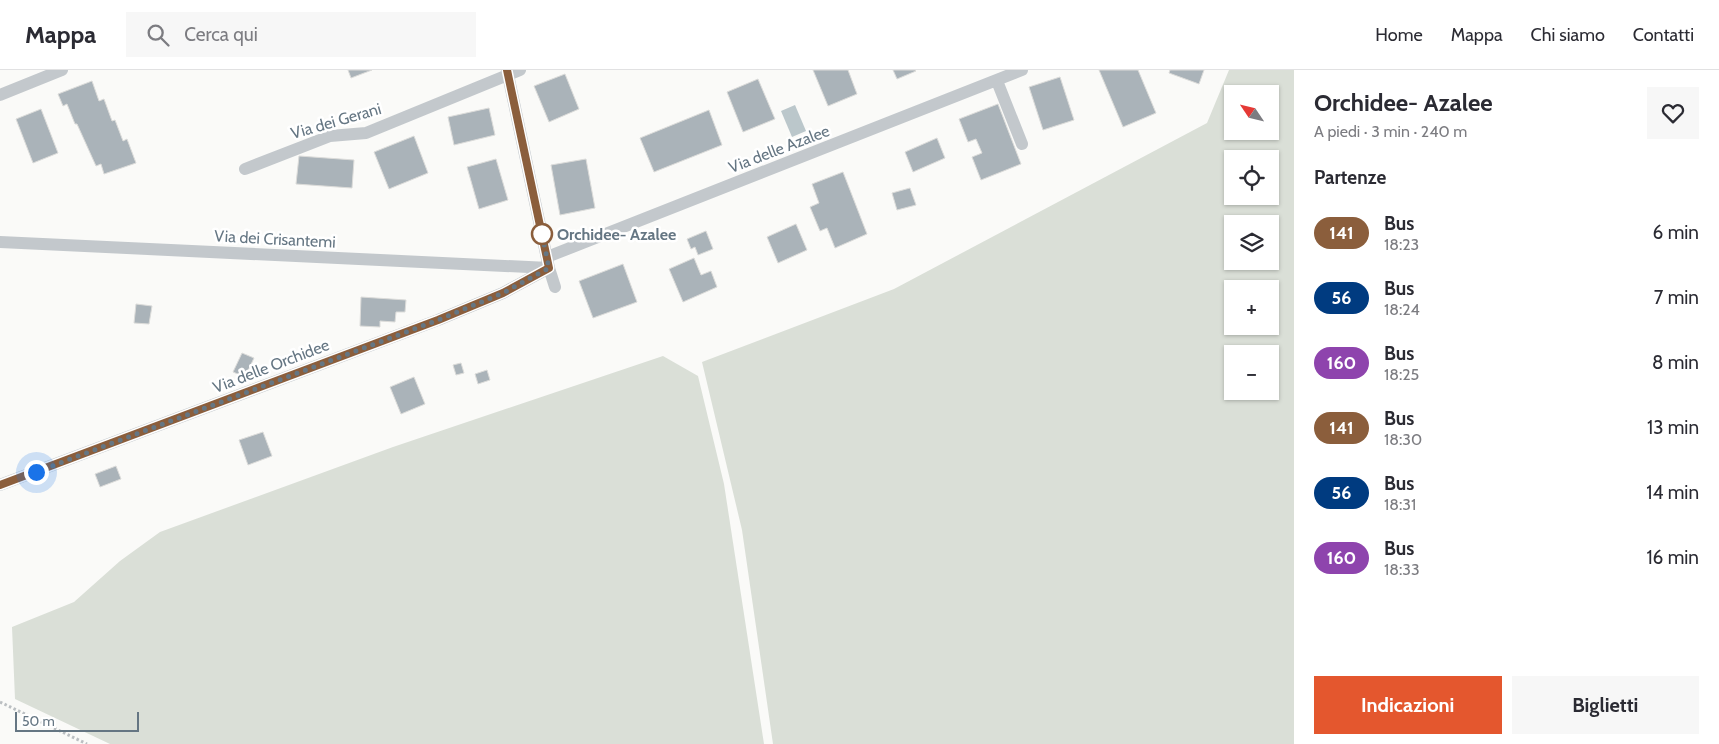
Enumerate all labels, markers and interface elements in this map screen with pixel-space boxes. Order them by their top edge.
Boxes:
search box [126,12,476,57]
text: Mappa [25,20,96,49]
icon: search [144,21,172,49]
text: Cerca qui [184,23,258,46]
text: Home [1375,24,1423,46]
text: Mappa [1451,24,1503,46]
text: Chi siamo [1531,24,1605,46]
text: Contatti [1633,24,1694,46]
north arrow [1224,85,1279,140]
map controls [1224,85,1279,400]
button: heart [1647,87,1699,139]
text: Orchidee- Azalee [1314,88,1493,117]
street label: Via dei Gerani [289,99,383,143]
street label: Via delle Azalee [726,121,832,177]
text: A piedi · 3 min · 240 m [1314,122,1467,141]
button: locate [1224,150,1279,205]
text: Partenze [1314,166,1386,189]
text: Bus [1384,212,1414,235]
button: layers [1224,215,1279,270]
text: 6 min [1653,221,1699,244]
text: 141 [1329,222,1354,244]
marker: Orchidee- Azalee [531,223,553,245]
place label: Orchidee- Azalee [557,225,676,244]
street label: Via dei Crisantemi [214,226,336,252]
text: 18:23 [1384,235,1419,254]
text: Bus [1384,277,1414,300]
button: + [1224,280,1279,335]
text: 7 min [1654,286,1699,309]
text: 56 [1332,287,1351,309]
text: 18:24 [1384,300,1420,319]
street label: Via delle Orchidee [210,335,332,397]
text: Bus [1384,342,1414,365]
button: − [1224,345,1279,400]
text: 8 min [1652,351,1699,374]
text: 160 [1327,352,1356,374]
text: 18:25 [1384,365,1419,384]
text: Bus [1384,407,1414,430]
text: 13 min [1647,416,1699,439]
text: 141 [1329,417,1354,439]
text: 18:30 [1384,430,1422,449]
your location [24,460,49,485]
text: Bus [1384,472,1414,495]
text: 14 min [1646,481,1699,504]
text: 56 [1332,482,1351,504]
text: 18:31 [1384,495,1416,514]
text: Bus [1384,537,1414,560]
text: 16 min [1646,546,1699,569]
text: 160 [1327,547,1356,569]
text: 18:33 [1384,560,1420,579]
button: Indicazioni [1314,676,1502,734]
button: Biglietti [1512,676,1699,734]
scale bar [15,709,139,732]
text: 50 m [22,712,55,730]

